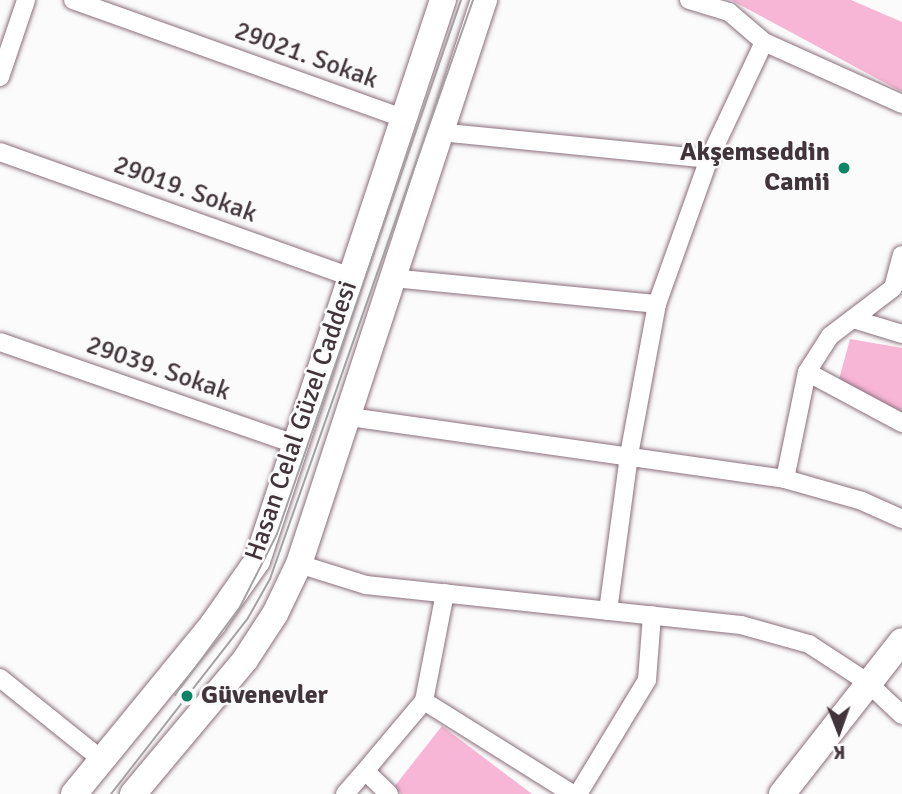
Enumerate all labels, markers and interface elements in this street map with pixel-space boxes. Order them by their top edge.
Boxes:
street label: 29021. Sokak [230,16,382,96]
place label: Akşemseddin Camii [680,137,830,198]
street label: 29019. Sokak [109,150,261,230]
marker: Akşemseddin Camii [836,160,852,176]
street label: Hasan Celal Güzel Caddesi [239,277,365,565]
street label: 29039. Sokak [82,330,234,408]
place label: Güvenevler [201,680,328,712]
marker: Güvenevler [179,688,195,704]
north arrow [804,696,874,766]
text: K [833,740,845,764]

